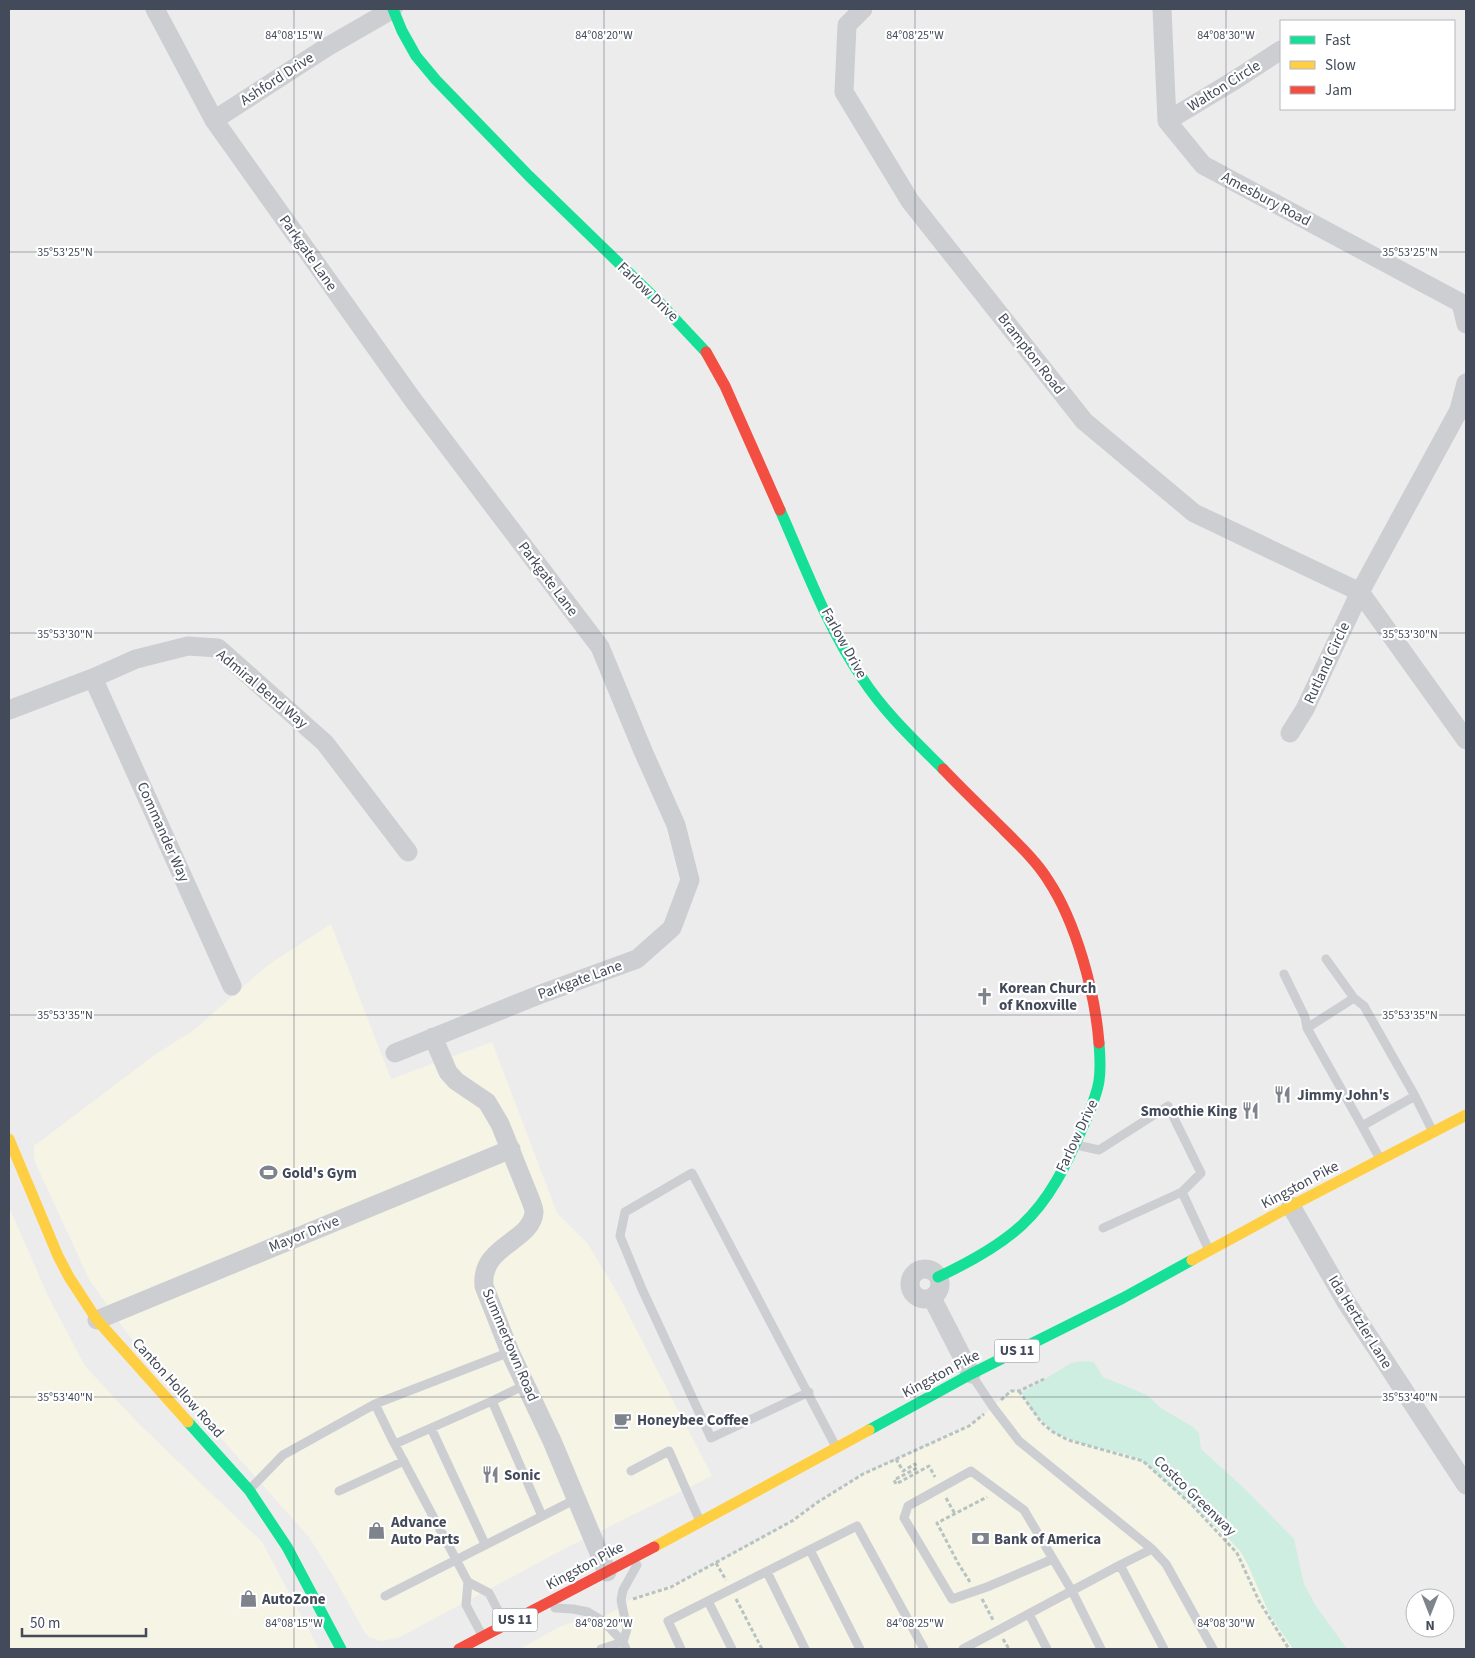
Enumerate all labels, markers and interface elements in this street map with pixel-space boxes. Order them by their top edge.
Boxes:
legend [1280,20,1455,110]
text: 84°08'15"W [265,27,323,44]
text: 84°08'20"W [575,27,633,44]
text: 84°08'25"W [886,27,944,44]
text: 84°08'30"W [1197,27,1255,44]
text: Fast [1325,30,1351,51]
street label: Ashford Drive [236,47,318,111]
street label: Walton Circle [1183,55,1265,117]
text: Slow [1325,55,1356,76]
text: Jam [1325,80,1352,101]
street label: Amesbury Road [1218,167,1314,231]
street label: Parkgate Lane [274,211,342,295]
text: 35°53'25"N [37,244,93,261]
text: 35°53'25"N [1382,244,1438,261]
street label: Farlow Drive [613,257,683,327]
street label: Brampton Road [993,309,1069,399]
street label: Parkgate Lane [513,537,583,621]
street label: Farlow Drive [816,604,872,682]
street label: Rutland Circle [1299,619,1355,707]
text: 35°53'30"N [37,626,93,643]
text: 35°53'30"N [1382,626,1438,643]
street label: Admiral Bend Way [212,644,312,734]
street label: Commander Way [132,779,194,885]
street label: Parkgate Lane [535,955,625,1005]
place label: Korean Church of Knoxville [999,978,1096,1016]
church icon: Korean Church of Knoxville [975,987,995,1007]
text: 35°53'35"N [37,1007,93,1024]
text: 35°53'35"N [1382,1007,1438,1024]
restaurant icon: Jimmy John's [1273,1085,1293,1105]
place label: Jimmy John's [1297,1085,1390,1106]
street label: Farlow Drive [1051,1096,1103,1176]
place label: Smoothie King [1140,1101,1237,1122]
restaurant icon: Smoothie King [1241,1101,1261,1121]
street label: Kingston Pike [1257,1156,1343,1214]
sports icon: Gold's Gym [258,1163,278,1183]
place label: Gold's Gym [282,1163,357,1184]
street label: Mayor Drive [266,1210,342,1258]
street label: Ida Hertzler Lane [1323,1271,1397,1373]
street label: Summertown Road [477,1285,543,1405]
street label: Canton Hollow Road [127,1333,229,1443]
road number: US 11 [994,1340,1040,1362]
street label: Kingston Pike [898,1345,984,1403]
text: 35°53'40"N [37,1389,93,1406]
text: 35°53'40"N [1382,1389,1438,1406]
cafe icon: Honeybee Coffee [613,1410,633,1430]
place label: Honeybee Coffee [637,1410,749,1431]
street label: Costco Greenway [1149,1451,1241,1541]
restaurant icon: Sonic [480,1465,500,1485]
place label: Sonic [504,1465,540,1486]
place label: Advance Auto Parts [390,1512,460,1550]
shop icon: Advance Auto Parts [367,1521,387,1541]
bank icon: Bank of America [970,1529,990,1549]
place label: Bank of America [994,1529,1101,1550]
street label: Kingston Pike [542,1537,628,1595]
north arrow [1405,1588,1455,1638]
shop icon: AutoZone [238,1589,258,1609]
place label: AutoZone [261,1589,326,1610]
scale bar [22,1606,146,1638]
road number: US 11 [492,1608,538,1632]
text: 50 m [30,1613,60,1634]
text: 84°08'15"W [265,1615,323,1632]
text: 84°08'20"W [575,1615,633,1632]
text: 84°08'25"W [886,1615,944,1632]
text: 84°08'30"W [1197,1615,1255,1632]
text: N [1425,1615,1435,1635]

